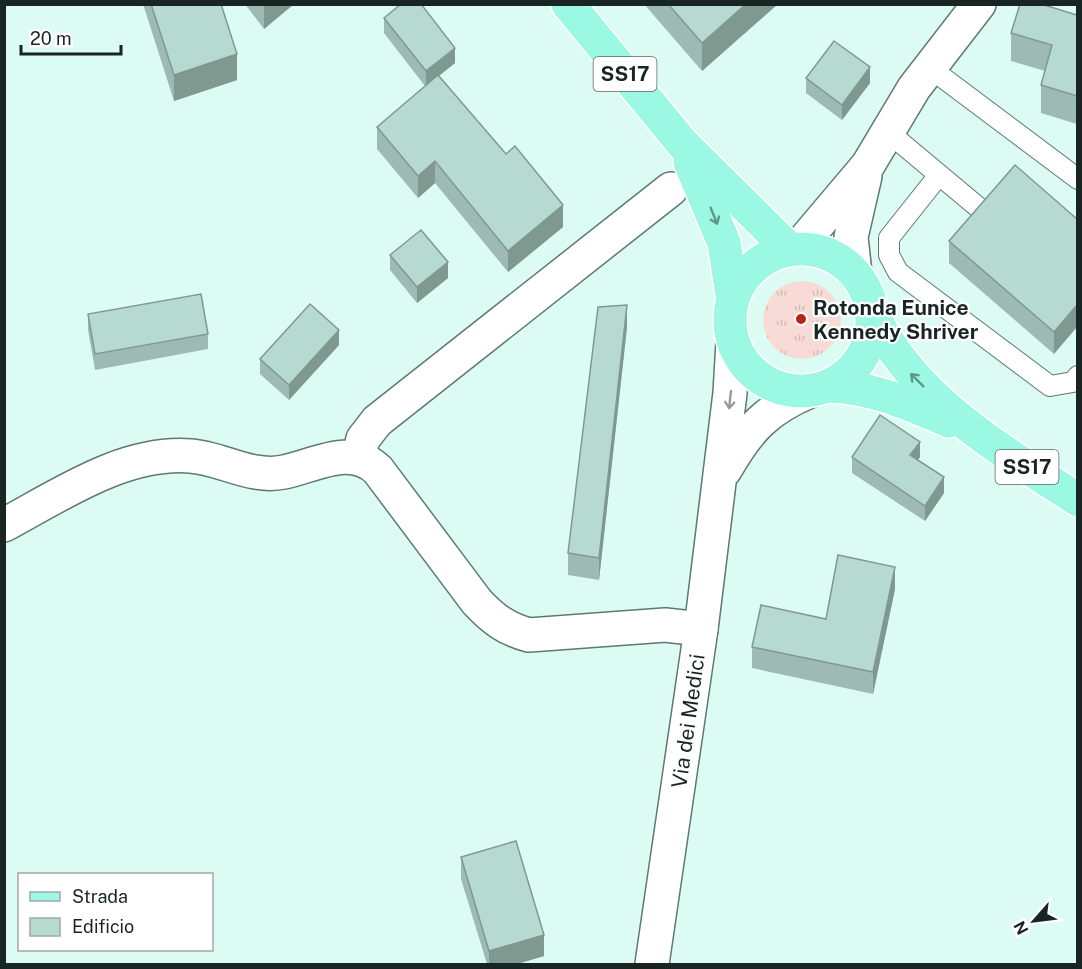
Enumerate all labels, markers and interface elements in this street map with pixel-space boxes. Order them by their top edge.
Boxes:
scale bar [21,18,122,56]
text: 20 m [30,28,72,49]
road number: SS17 [594,57,656,91]
one-way arrow [710,206,721,224]
place label: Rotonda Eunice Kennedy Shriver [813,295,979,344]
marker: Rotonda Eunice Kennedy Shriver [794,312,808,326]
one-way arrow [910,373,925,387]
one-way arrow [724,389,735,409]
road number: SS17 [996,450,1058,484]
street label: Via dei Medici [666,652,710,790]
legend [18,873,213,951]
text: Strada [72,886,128,907]
north arrow [1004,891,1064,951]
text: Edificio [72,916,134,937]
text: N [1010,918,1033,938]

